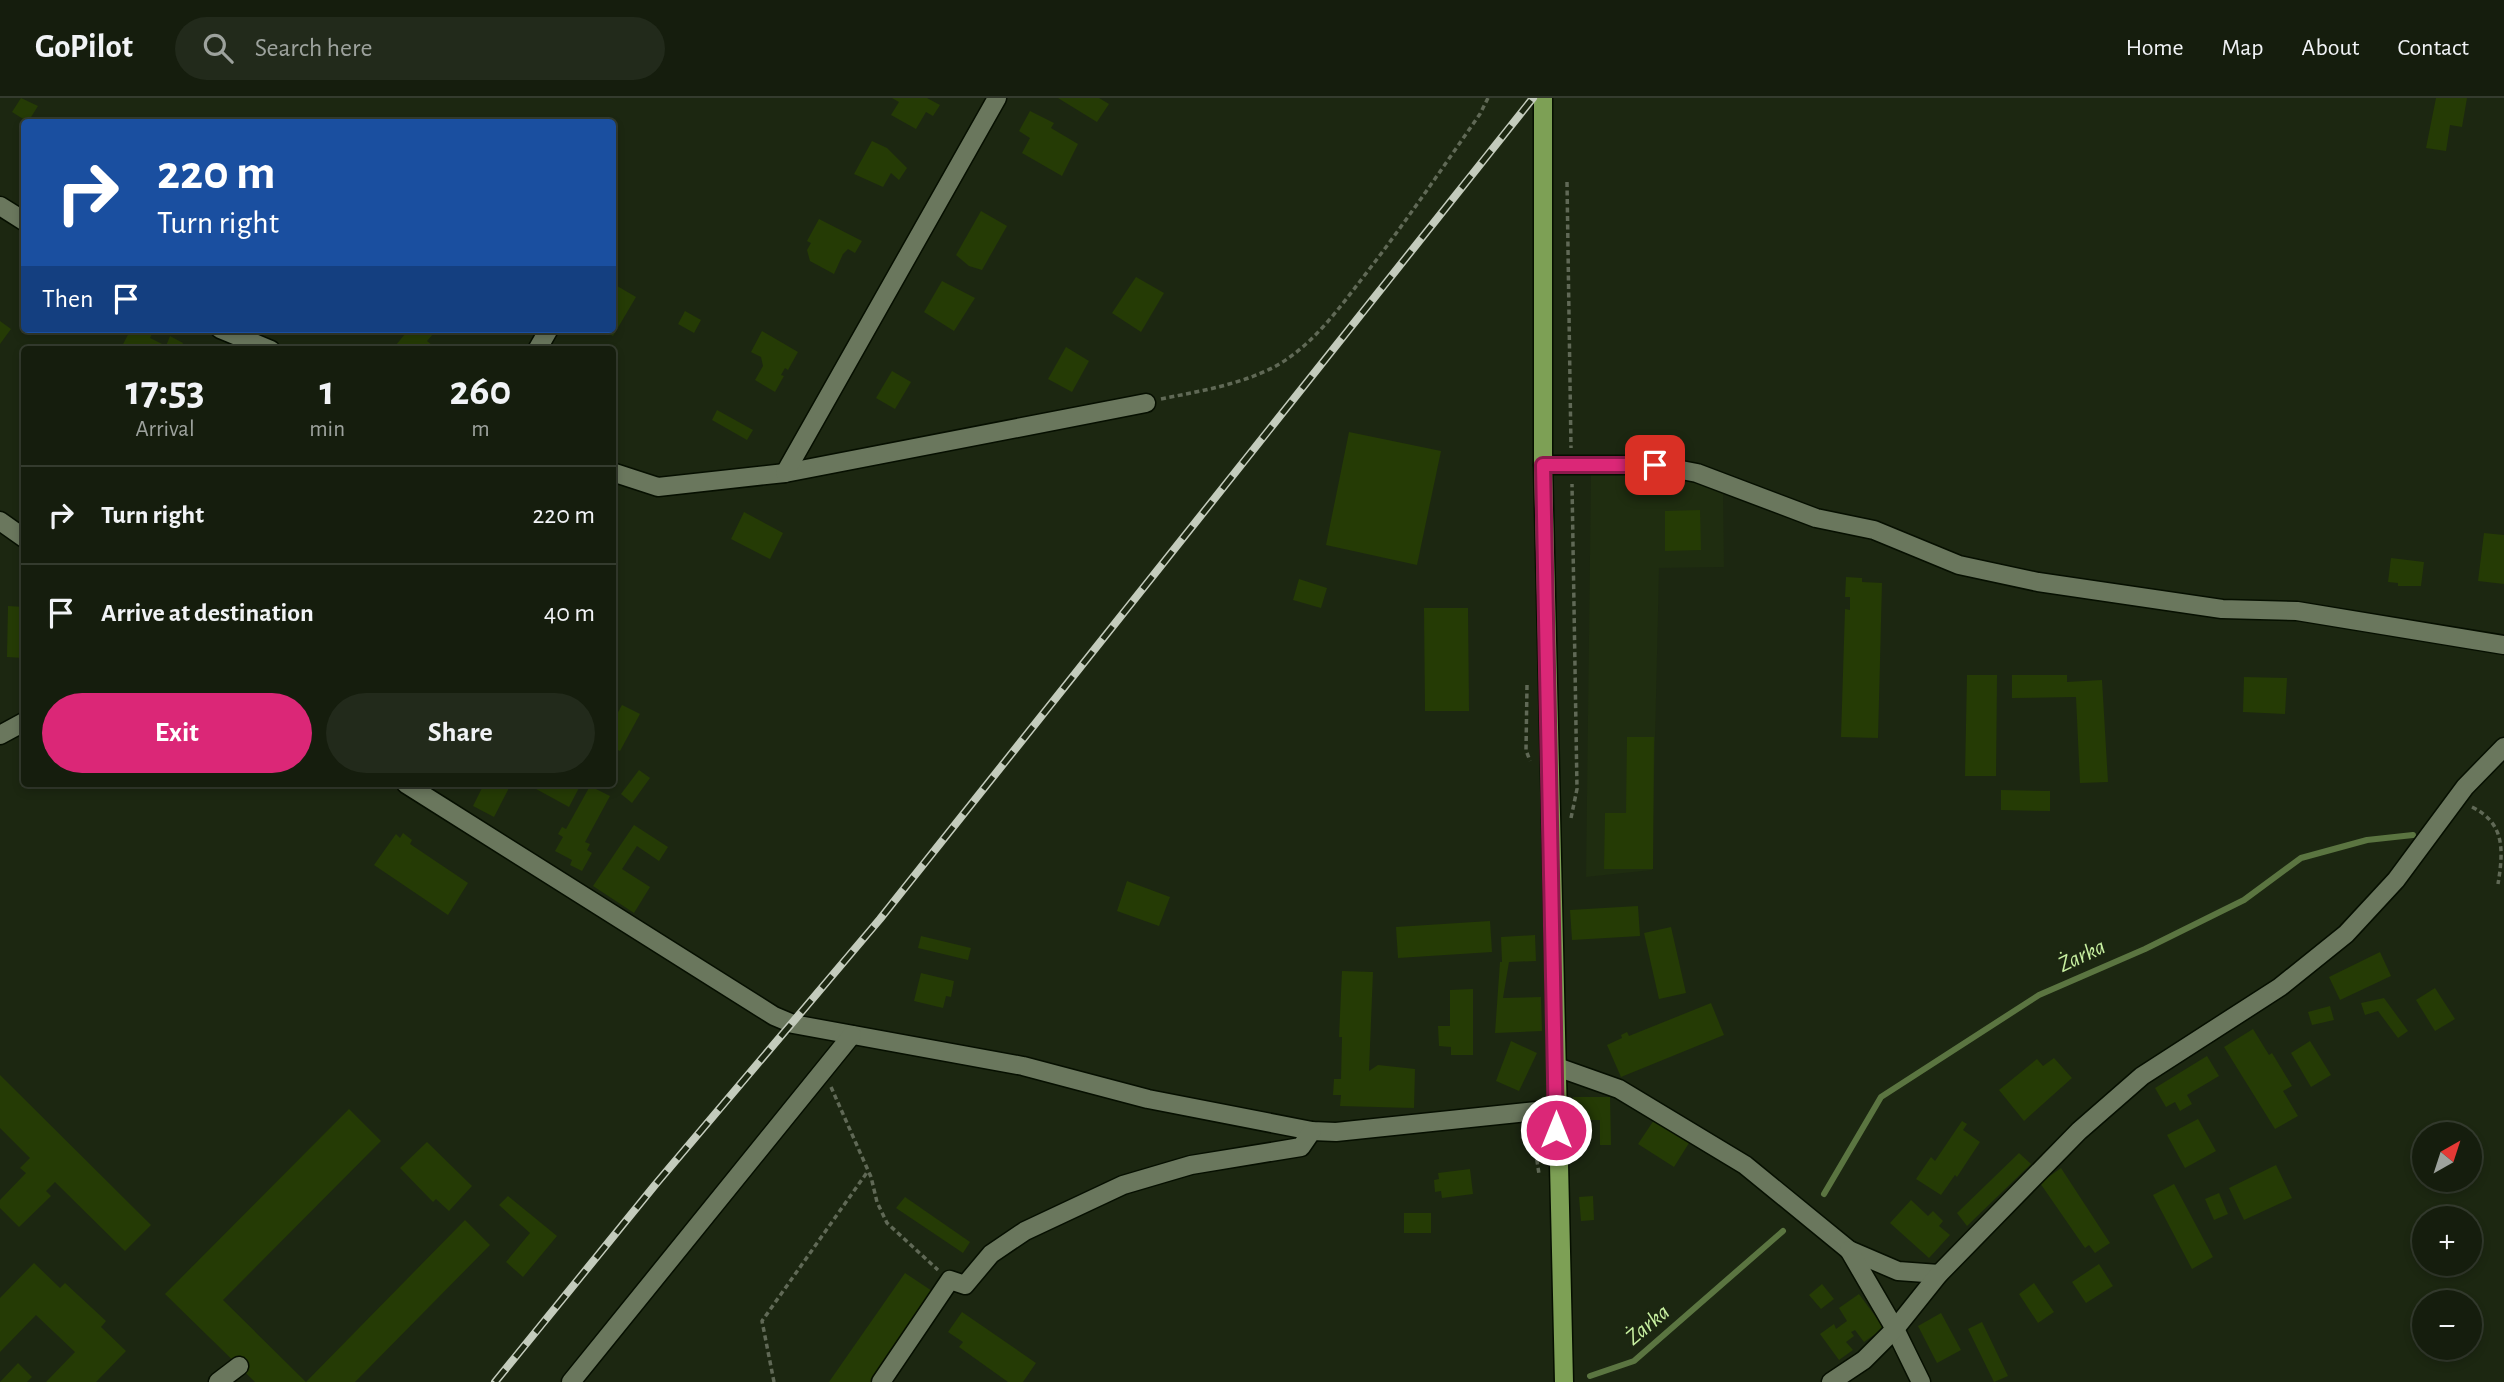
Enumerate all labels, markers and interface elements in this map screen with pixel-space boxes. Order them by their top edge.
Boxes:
search box [175,17,665,80]
icon: search [199,29,237,67]
text: GoPilot [35,31,133,64]
text: Search here [255,35,372,61]
text: Home [2126,36,2184,60]
text: Map [2222,36,2264,60]
text: About [2302,36,2359,60]
text: Contact [2397,36,2469,60]
icon: right [42,147,133,238]
text: 220 m [157,149,276,198]
text: Turn right [157,207,279,239]
icon: arrive [107,280,145,318]
text: Then [42,286,93,312]
text: 17:53 [126,370,205,412]
text: 1 [320,370,335,412]
text: 260 [450,370,511,412]
text: Arrival [136,418,195,441]
text: min [309,418,345,441]
text: m [471,418,490,441]
pin [1625,435,1685,495]
icon: arrive [1636,446,1674,484]
icon: right [42,496,80,534]
text: Turn right [101,502,204,528]
text: 220 m [533,502,595,528]
icon: arrive [42,594,80,632]
text: Arrive at destination [101,600,314,626]
text: 40 m [544,600,595,626]
button: Exit [42,693,312,773]
button: Share [326,693,595,773]
water label: Żarka [2054,933,2109,977]
position arrow [1519,1093,1593,1167]
north arrow [2412,1122,2482,1192]
map controls [2412,1122,2482,1360]
button: + [2412,1206,2482,1276]
button: − [2412,1290,2482,1360]
water label: Żarka [1621,1299,1674,1350]

